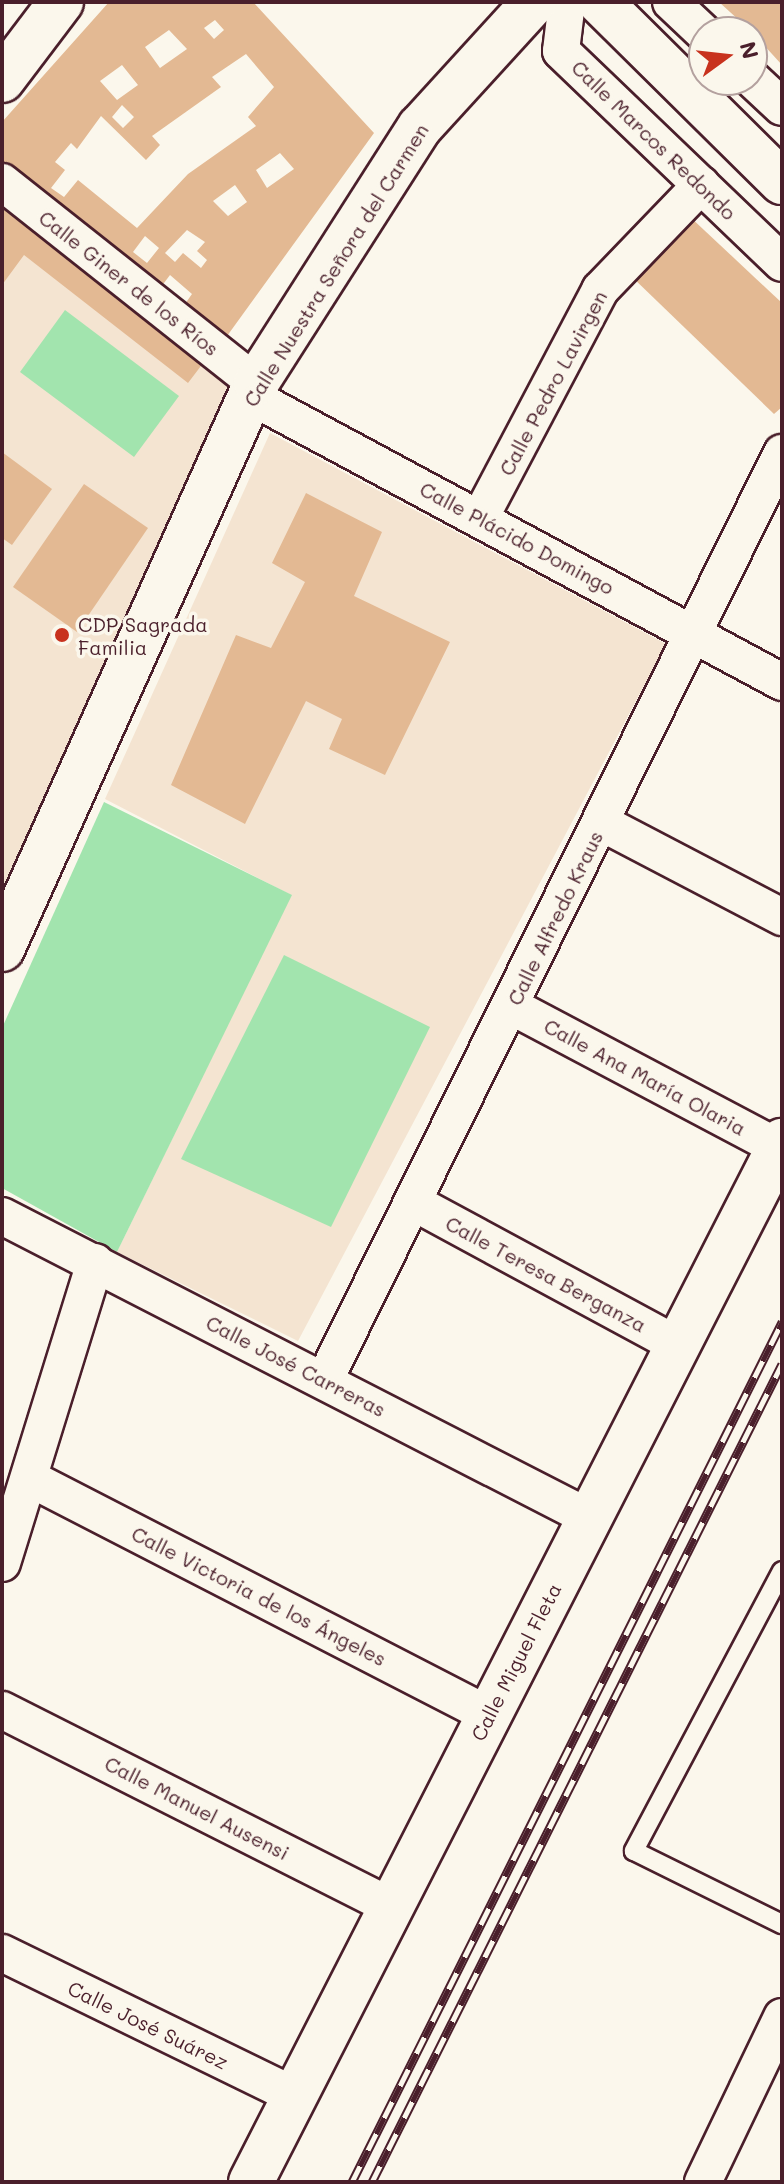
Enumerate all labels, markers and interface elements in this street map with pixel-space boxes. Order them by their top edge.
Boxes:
north arrow [688,16,768,96]
text: N [734,38,766,62]
street label: Calle Marcos Redondo [567,55,741,225]
street label: Calle Nuestra Señora del Carmen [239,119,433,411]
street label: Calle Giner de los Ríos [34,205,224,361]
street label: Calle Pedro Lavirgen [494,286,612,480]
street label: Calle Plácido Domingo [416,477,618,599]
place label: CDP Sagrada Familia [78,612,208,659]
marker: CDP Sagrada Familia [53,626,71,644]
street label: Calle Alfredo Kraus [502,827,608,1009]
street label: Calle Ana María Olaria [540,1014,750,1140]
street label: Calle Teresa Berganza [442,1211,650,1337]
street label: Calle José Carreras [202,1310,390,1422]
street label: Calle Victoria de los Ángeles [128,1521,390,1671]
street label: Calle Miguel Fleta [466,1579,566,1745]
street label: Calle Manuel Ausensi [101,1751,293,1865]
street label: Calle José Suárez [64,1976,232,2074]

